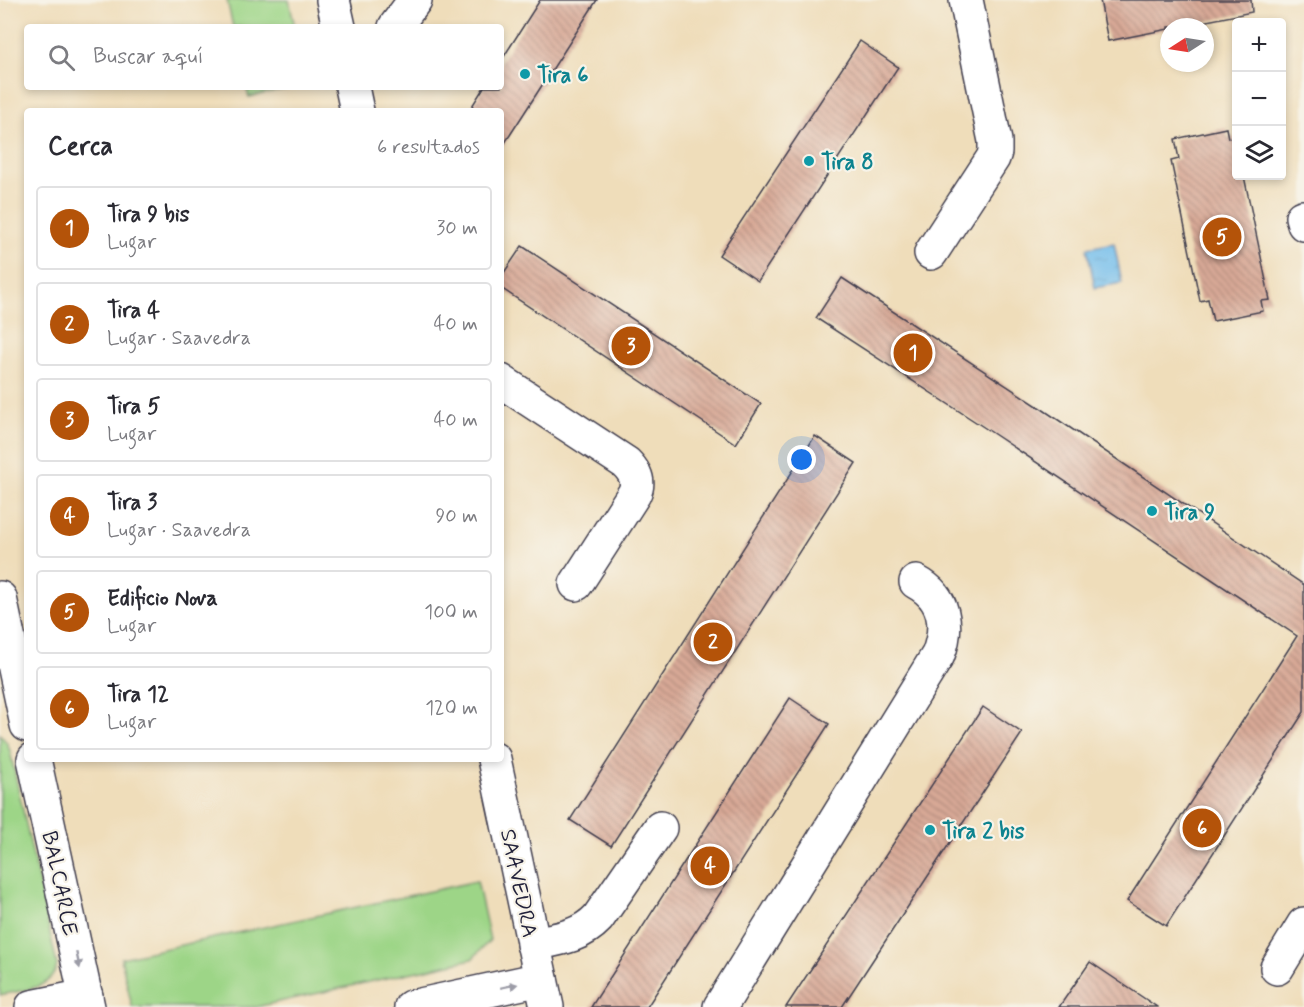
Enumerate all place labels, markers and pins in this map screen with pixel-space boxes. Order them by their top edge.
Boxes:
place label: Tira 6 [537,62,589,90]
marker: Tira 6 [518,67,532,81]
place label: Tira 8 [821,149,874,177]
marker: Tira 8 [802,154,816,168]
pin: 5 [1202,214,1242,260]
pin: 3 [612,324,650,368]
pin: 1 [894,330,932,376]
place label: Tira 9 [1164,499,1215,527]
marker: Tira 9 [1145,504,1159,518]
pin: 2 [694,620,732,664]
pin: 6 [1182,806,1222,850]
place label: Tira 2 bis [942,818,1025,846]
marker: Tira 2 bis [923,823,937,837]
pin: 4 [690,844,730,888]

